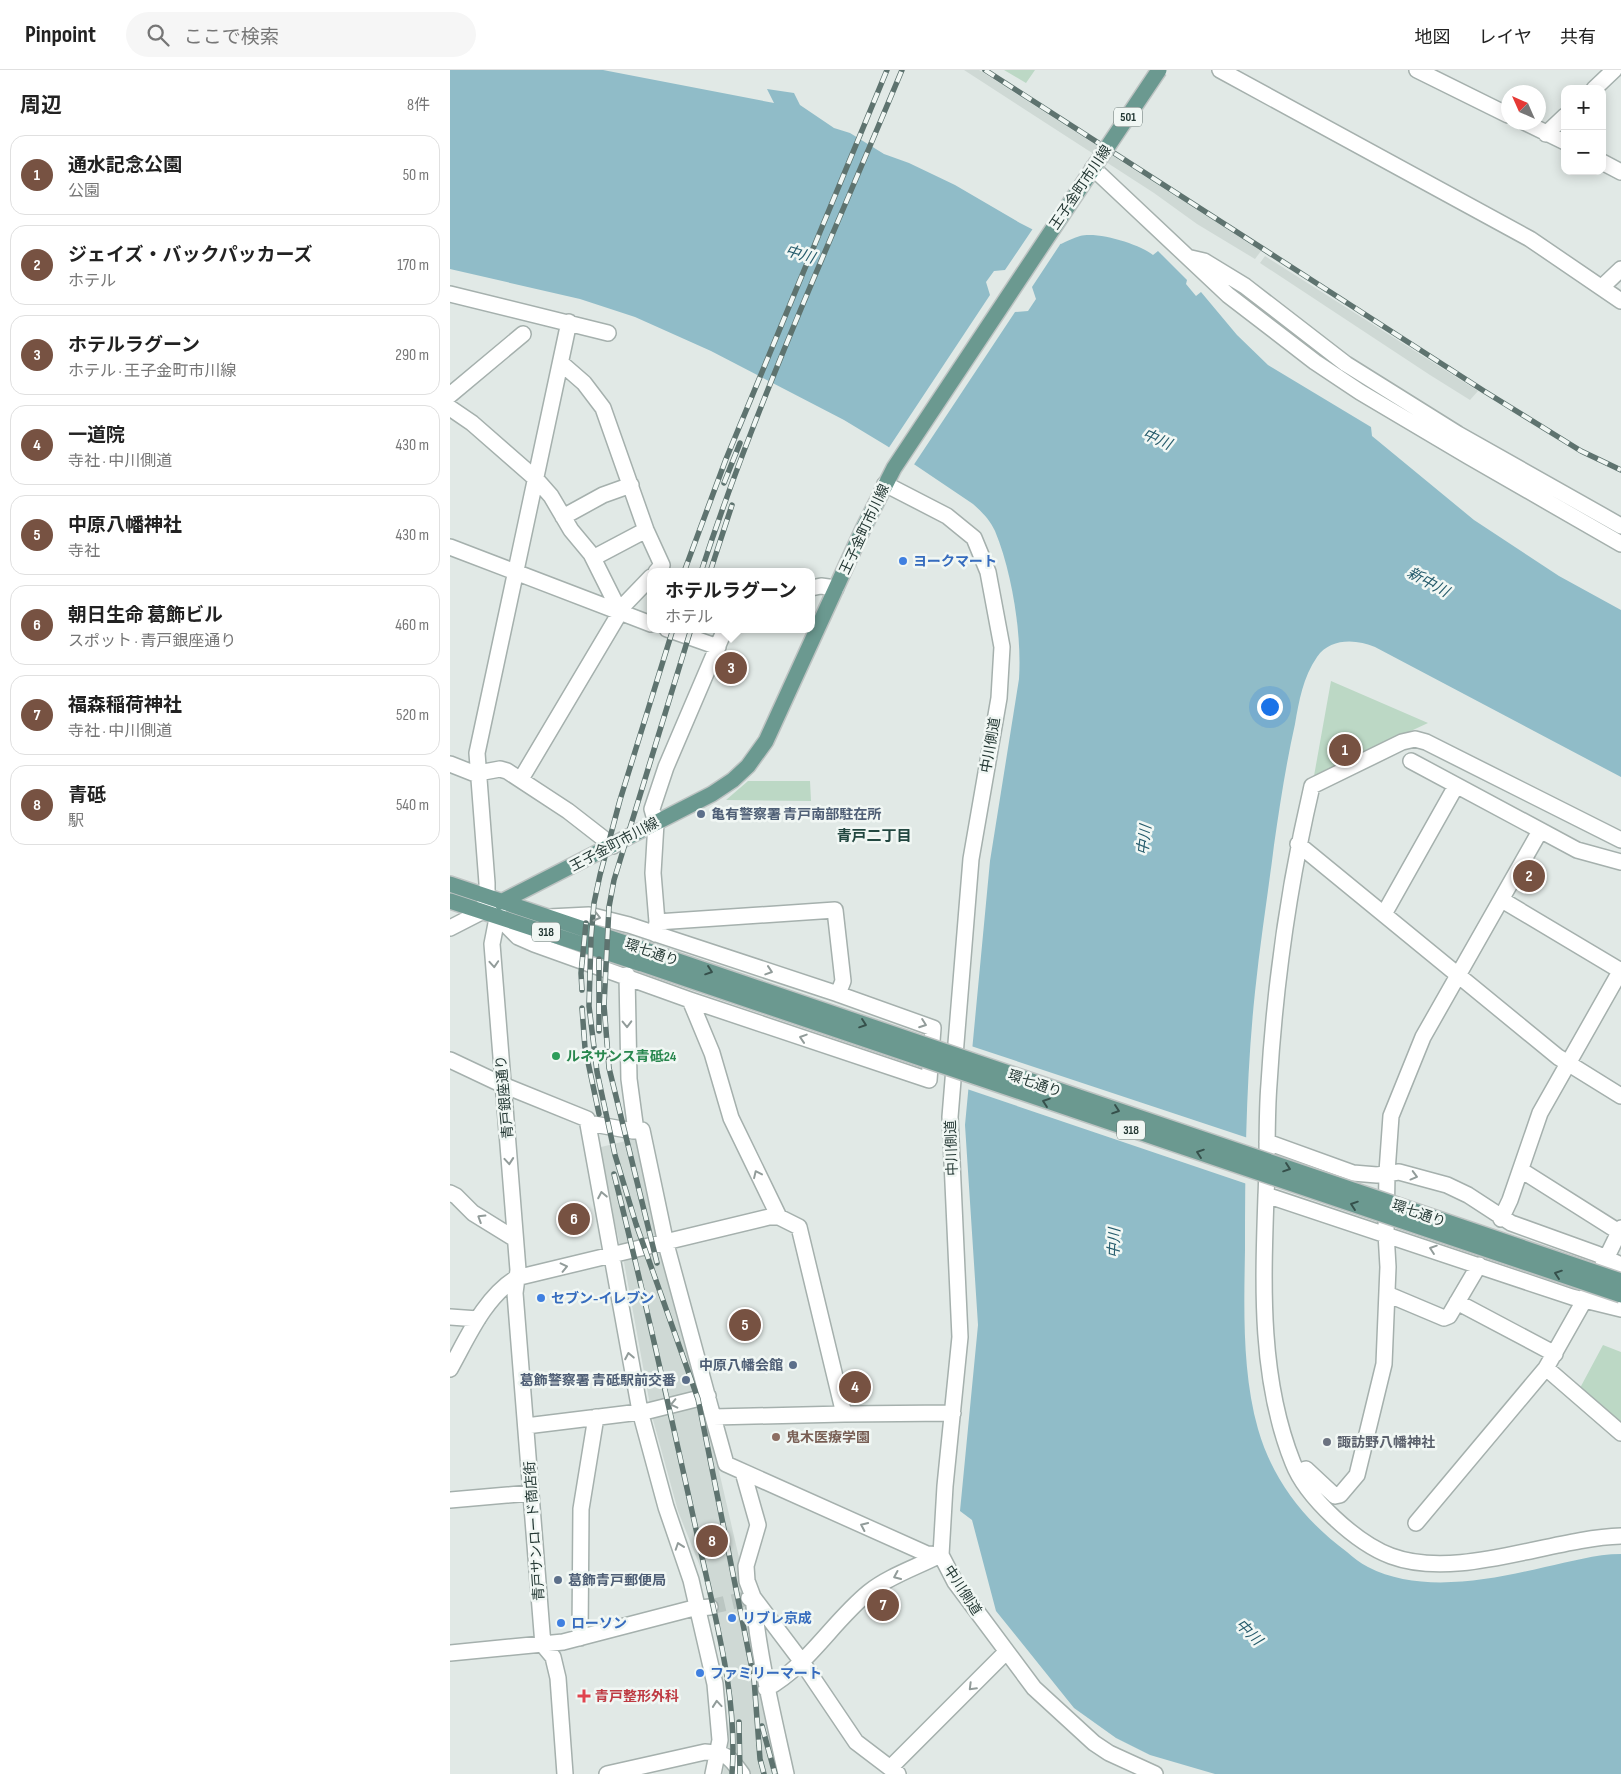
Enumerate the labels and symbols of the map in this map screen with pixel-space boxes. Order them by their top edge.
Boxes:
north arrow [1501,85,1546,130]
road number: 501 [1114,108,1142,126]
street label: 王子金町市川線 [1046,142,1115,233]
water label: 中川 [783,241,819,269]
water label: 中川 [1139,425,1176,455]
street label: 王子金町市川線 [836,481,893,577]
place label: ヨークマート [913,553,997,570]
marker: ヨークマート [897,555,909,567]
water label: 新中川 [1403,563,1454,603]
pin: 3 [715,649,747,687]
your location [1257,694,1283,720]
street label: 中川側道 [977,716,1004,774]
pin: 1 [1329,731,1361,769]
place label: 亀有警察署 青戸南部駐在所 [711,806,881,823]
marker: 亀有警察署 青戸南部駐在所 [695,808,707,820]
street label: 王子金町市川線 [567,814,661,875]
water label: 中川 [1133,822,1156,856]
district label: 青戸二丁目 [836,827,912,846]
pin: 2 [1513,857,1545,895]
one-way arrow [593,912,601,922]
road number: 318 [532,922,560,942]
street label: 環七通り [623,935,681,970]
one-way arrow [488,960,499,968]
one-way arrow [704,966,713,976]
one-way arrow [764,966,772,976]
one-way arrow [918,1018,926,1028]
one-way arrow [858,1019,866,1029]
one-way arrow [622,1020,632,1028]
one-way arrow [799,1034,808,1044]
place label: ルネサンス青砥24 [566,1048,677,1065]
marker: ルネサンス青砥24 [550,1050,562,1062]
street label: 青戸銀座通り [492,1054,517,1140]
street label: 環七通り [1006,1066,1064,1101]
one-way arrow [1043,1098,1051,1108]
one-way arrow [1111,1105,1120,1115]
street label: 中川側道 [942,1120,961,1176]
road number: 318 [1117,1120,1145,1140]
one-way arrow [1197,1149,1205,1159]
one-way arrow [503,1157,514,1165]
one-way arrow [1282,1162,1290,1172]
one-way arrow [753,1170,763,1179]
one-way arrow [1409,1170,1418,1181]
one-way arrow [597,1191,607,1200]
street label: 環七通り [1390,1196,1448,1231]
pin: 6 [558,1200,590,1238]
one-way arrow [1351,1201,1359,1211]
one-way arrow [477,1215,486,1224]
water label: 中川 [1104,1226,1125,1258]
one-way arrow [1429,1245,1438,1255]
one-way arrow [559,1262,568,1273]
one-way arrow [1555,1270,1563,1280]
place label: セブン-イレブン [551,1290,654,1307]
marker: セブン-イレブン [535,1292,547,1304]
pin: 5 [729,1306,761,1344]
one-way arrow [625,1351,635,1360]
place label: 中原八幡会館 [699,1357,783,1374]
marker: 中原八幡会館 [787,1359,799,1371]
pin: 4 [839,1368,871,1406]
place label: 葛飾警察署 青砥駅前交番 [520,1372,676,1389]
marker: 葛飾警察署 青砥駅前交番 [680,1374,692,1386]
one-way arrow [670,1398,679,1409]
place label: 鬼木医療学園 [786,1429,870,1446]
marker: 鬼木医療学園 [770,1431,782,1443]
place label: 諏訪野八幡神社 [1337,1434,1435,1451]
marker: 諏訪野八幡神社 [1321,1436,1333,1448]
street label: 青戸サンロード商店街 [521,1461,548,1601]
one-way arrow [860,1521,869,1532]
pin: 8 [696,1522,728,1560]
one-way arrow [675,1543,685,1551]
street label: 中川側道 [940,1562,985,1618]
one-way arrow [893,1569,902,1580]
place label: 葛飾青戸郵便局 [568,1572,666,1589]
marker: 葛飾青戸郵便局 [552,1574,564,1586]
pin: 7 [867,1586,899,1624]
place label: リブレ京成 [742,1610,812,1627]
marker: リブレ京成 [726,1612,738,1624]
place label: ローソン [571,1615,627,1632]
water label: 中川 [1231,1615,1267,1651]
marker: ローソン [555,1617,567,1629]
place label: ファミリーマート [710,1665,822,1682]
marker: ファミリーマート [694,1667,706,1679]
one-way arrow [968,1681,977,1690]
place label: 青戸整形外科 [595,1688,679,1705]
marker: 青戸整形外科 [577,1689,591,1703]
one-way arrow [712,1700,723,1708]

